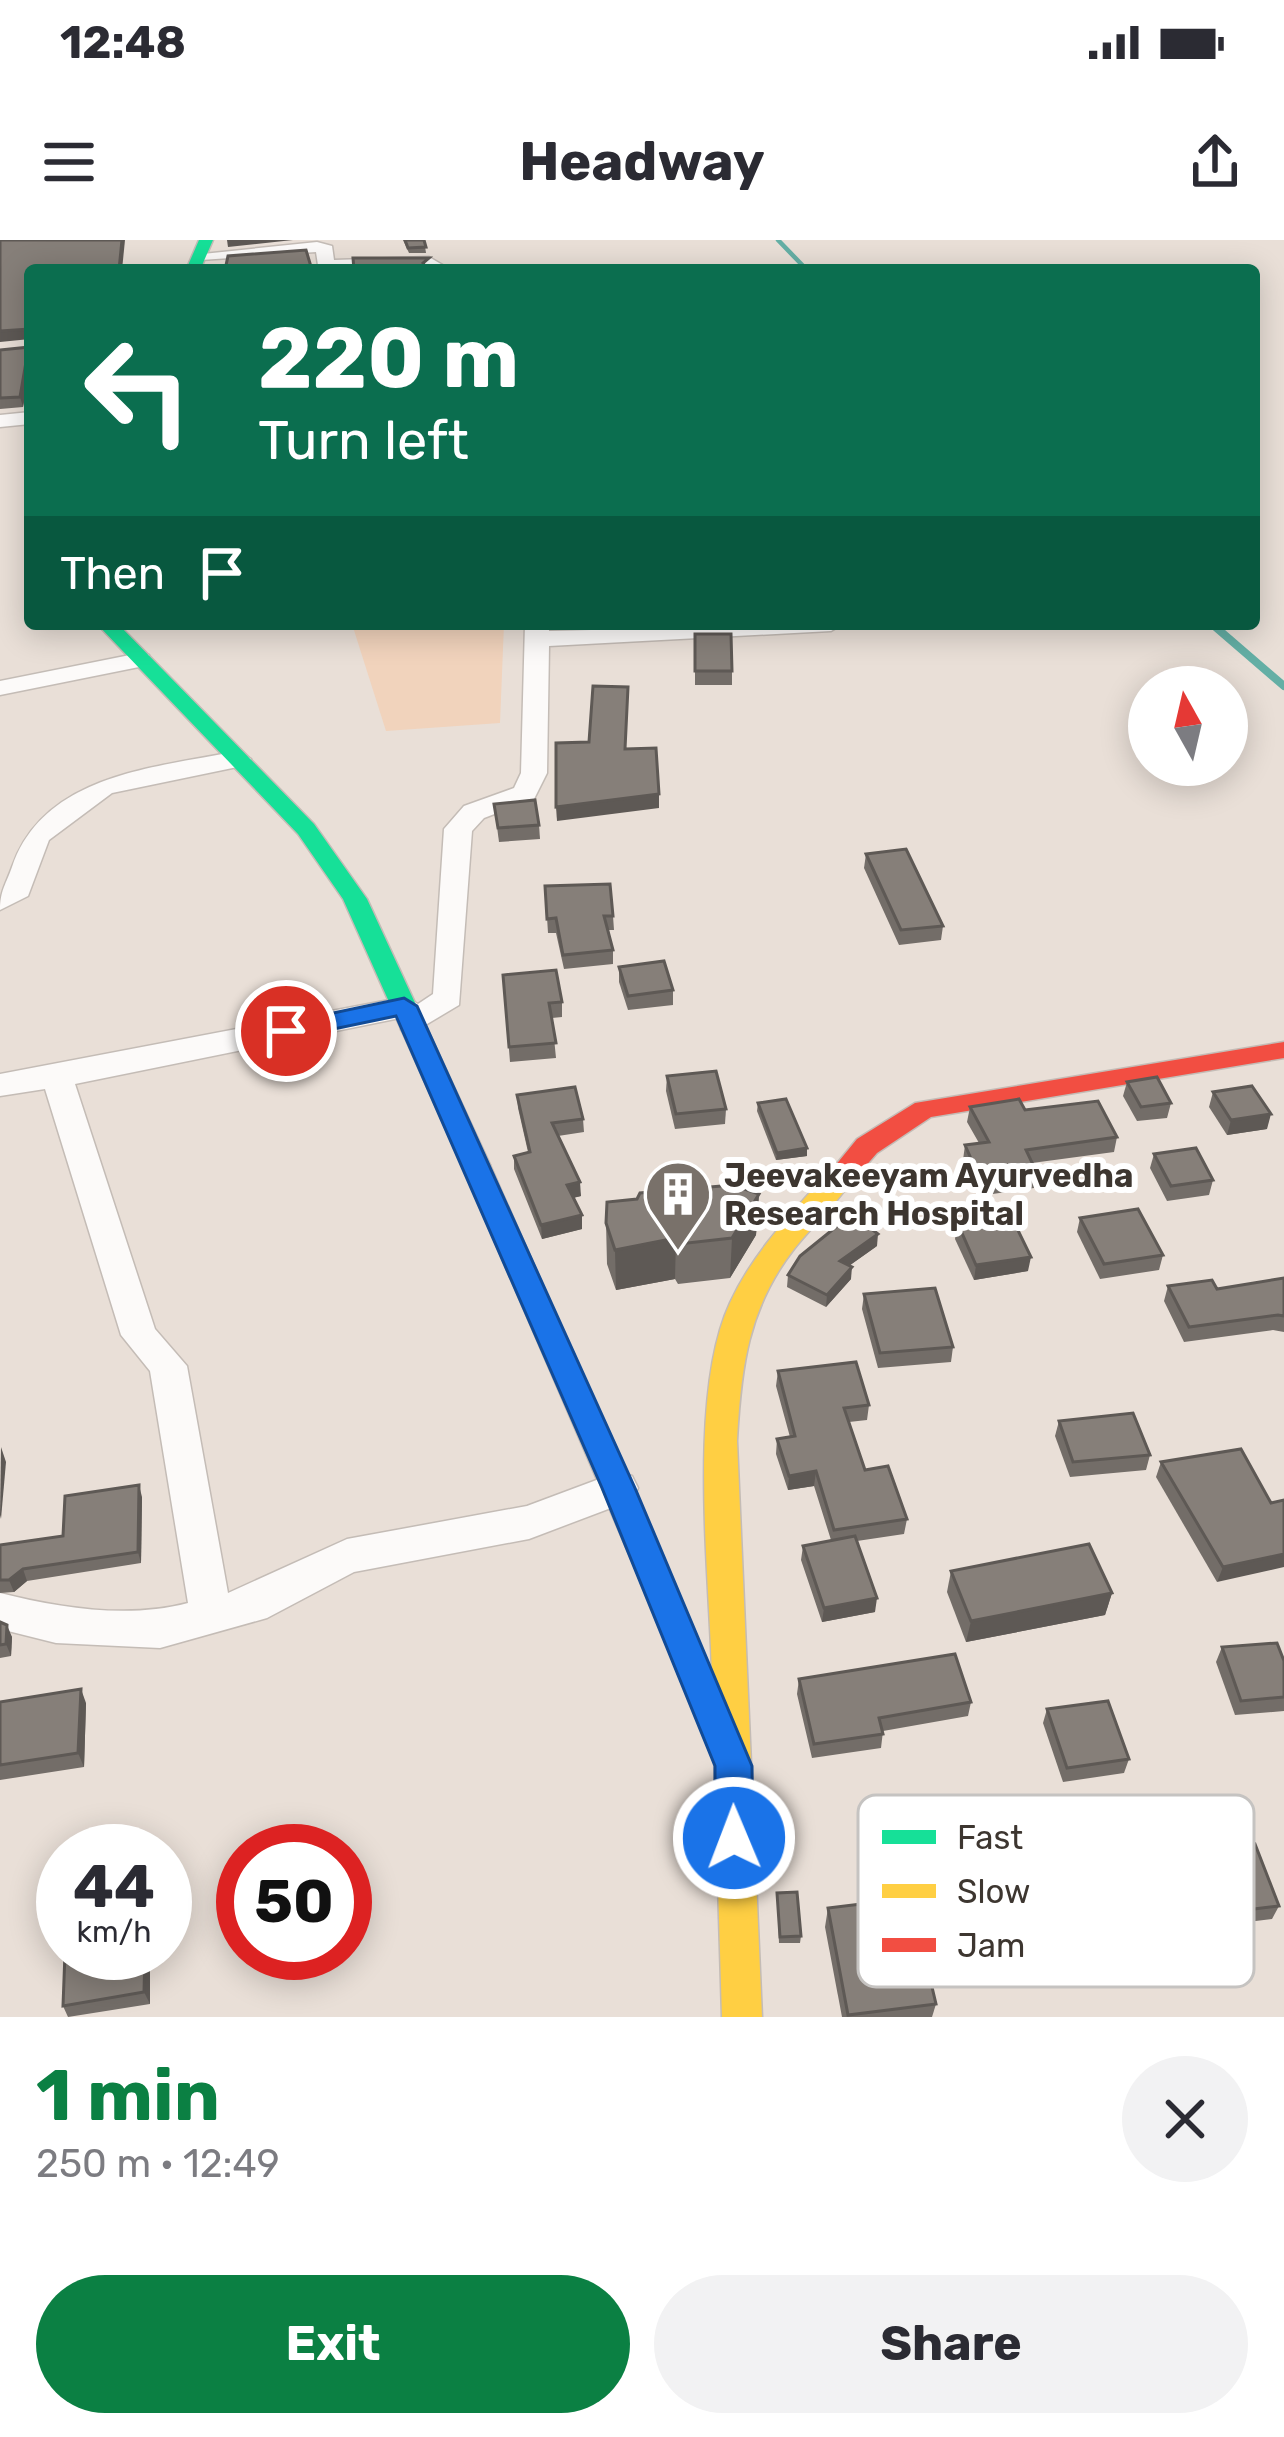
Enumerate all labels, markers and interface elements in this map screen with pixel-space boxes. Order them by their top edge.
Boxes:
text: 12:48 [60,16,186,69]
icon: menu [36,129,102,195]
icon: share [1182,129,1248,195]
text: Headway [519,130,765,194]
text: 220 m [258,308,519,408]
icon: left [60,312,216,468]
text: Turn left [258,409,469,473]
icon: arrive [189,540,255,606]
text: Then [60,547,165,600]
north arrow [1128,666,1248,786]
map controls [1128,666,1248,786]
pin [235,980,337,1082]
icon: arrive [253,998,319,1064]
place label: Jeevakeeyam Ayurvedha Research Hospital [724,1156,1133,1233]
building icon: Jeevakeeyam Ayurvedha Research Hospital [643,1159,713,1253]
position arrow [671,1775,797,1901]
legend [858,1795,1254,1987]
text: Fast [957,1818,1023,1857]
speed limit sign: 50 [216,1824,372,1980]
text: 44 [73,1851,155,1922]
text: Slow [957,1872,1031,1911]
text: km/h [77,1914,151,1950]
text: Jam [957,1926,1025,1965]
text: 1 min [36,2053,220,2138]
button: close [1122,2056,1248,2182]
text: 250 m · 12:49 [36,2141,280,2187]
button: Exit [36,2275,630,2413]
button: Share [654,2275,1248,2413]

